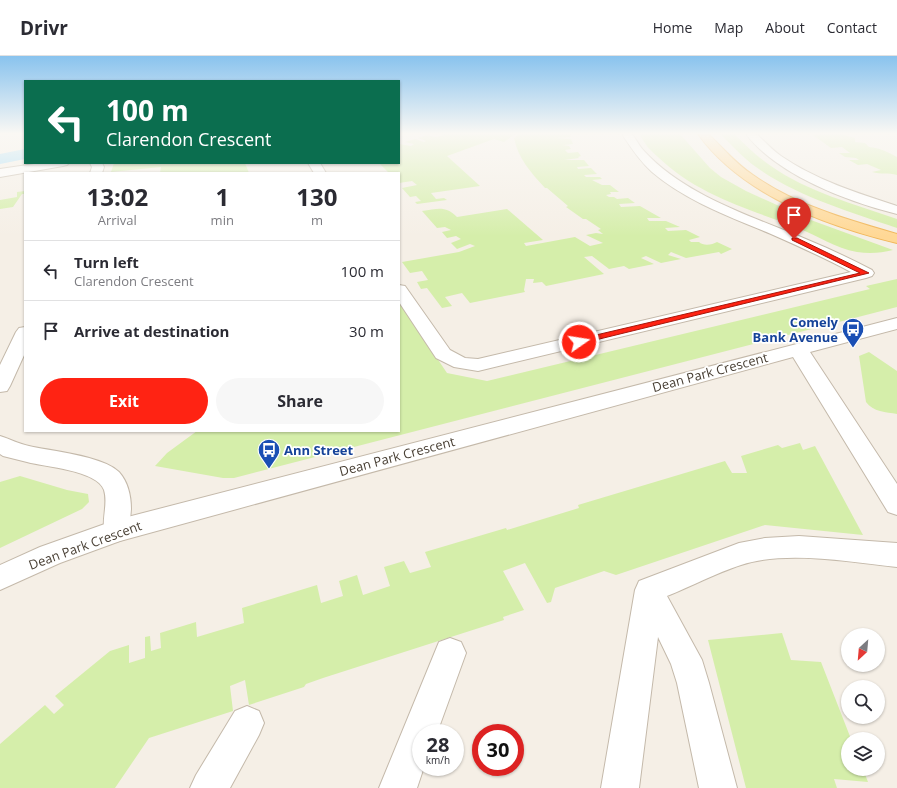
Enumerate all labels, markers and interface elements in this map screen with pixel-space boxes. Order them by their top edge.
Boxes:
text: Drivr [20,15,68,41]
text: Home [653,18,692,37]
text: Map [714,18,743,37]
text: About [765,18,805,37]
text: Contact [827,18,877,37]
text: 100 m [106,91,189,129]
icon: left [40,96,92,148]
text: Clarendon Crescent [106,127,272,151]
text: 13:02 [86,180,148,213]
text: 1 [215,180,229,213]
text: 130 [296,180,338,213]
pin [777,198,811,239]
icon: arrive [783,204,805,226]
text: Arrival [98,211,137,229]
text: min [211,211,234,229]
text: m [311,211,323,229]
text: Turn left [74,252,139,272]
icon: left [40,260,62,282]
text: 100 m [340,261,384,281]
text: Clarendon Crescent [74,272,194,290]
place label: Comely Bank Avenue [753,313,839,346]
bus stop icon: Comely Bank Avenue [840,316,866,349]
icon: arrive [40,320,62,342]
text: Arrive at destination [74,321,229,341]
text: 30 m [349,321,384,341]
position arrow [558,321,600,363]
street label: Dean Park Crescent [650,348,770,396]
button: Exit [40,378,208,424]
button: Share [216,378,384,424]
street label: Dean Park Crescent [337,432,457,480]
bus stop icon: Ann Street [256,437,282,470]
place label: Ann Street [284,441,354,459]
street label: Dean Park Crescent [26,516,144,574]
north arrow [841,628,885,672]
map controls [841,628,885,776]
button: search [841,680,885,724]
speed limit sign: 30 [472,724,524,776]
text: 28 [427,731,449,758]
button: layers [841,732,885,776]
text: km/h [426,753,450,767]

